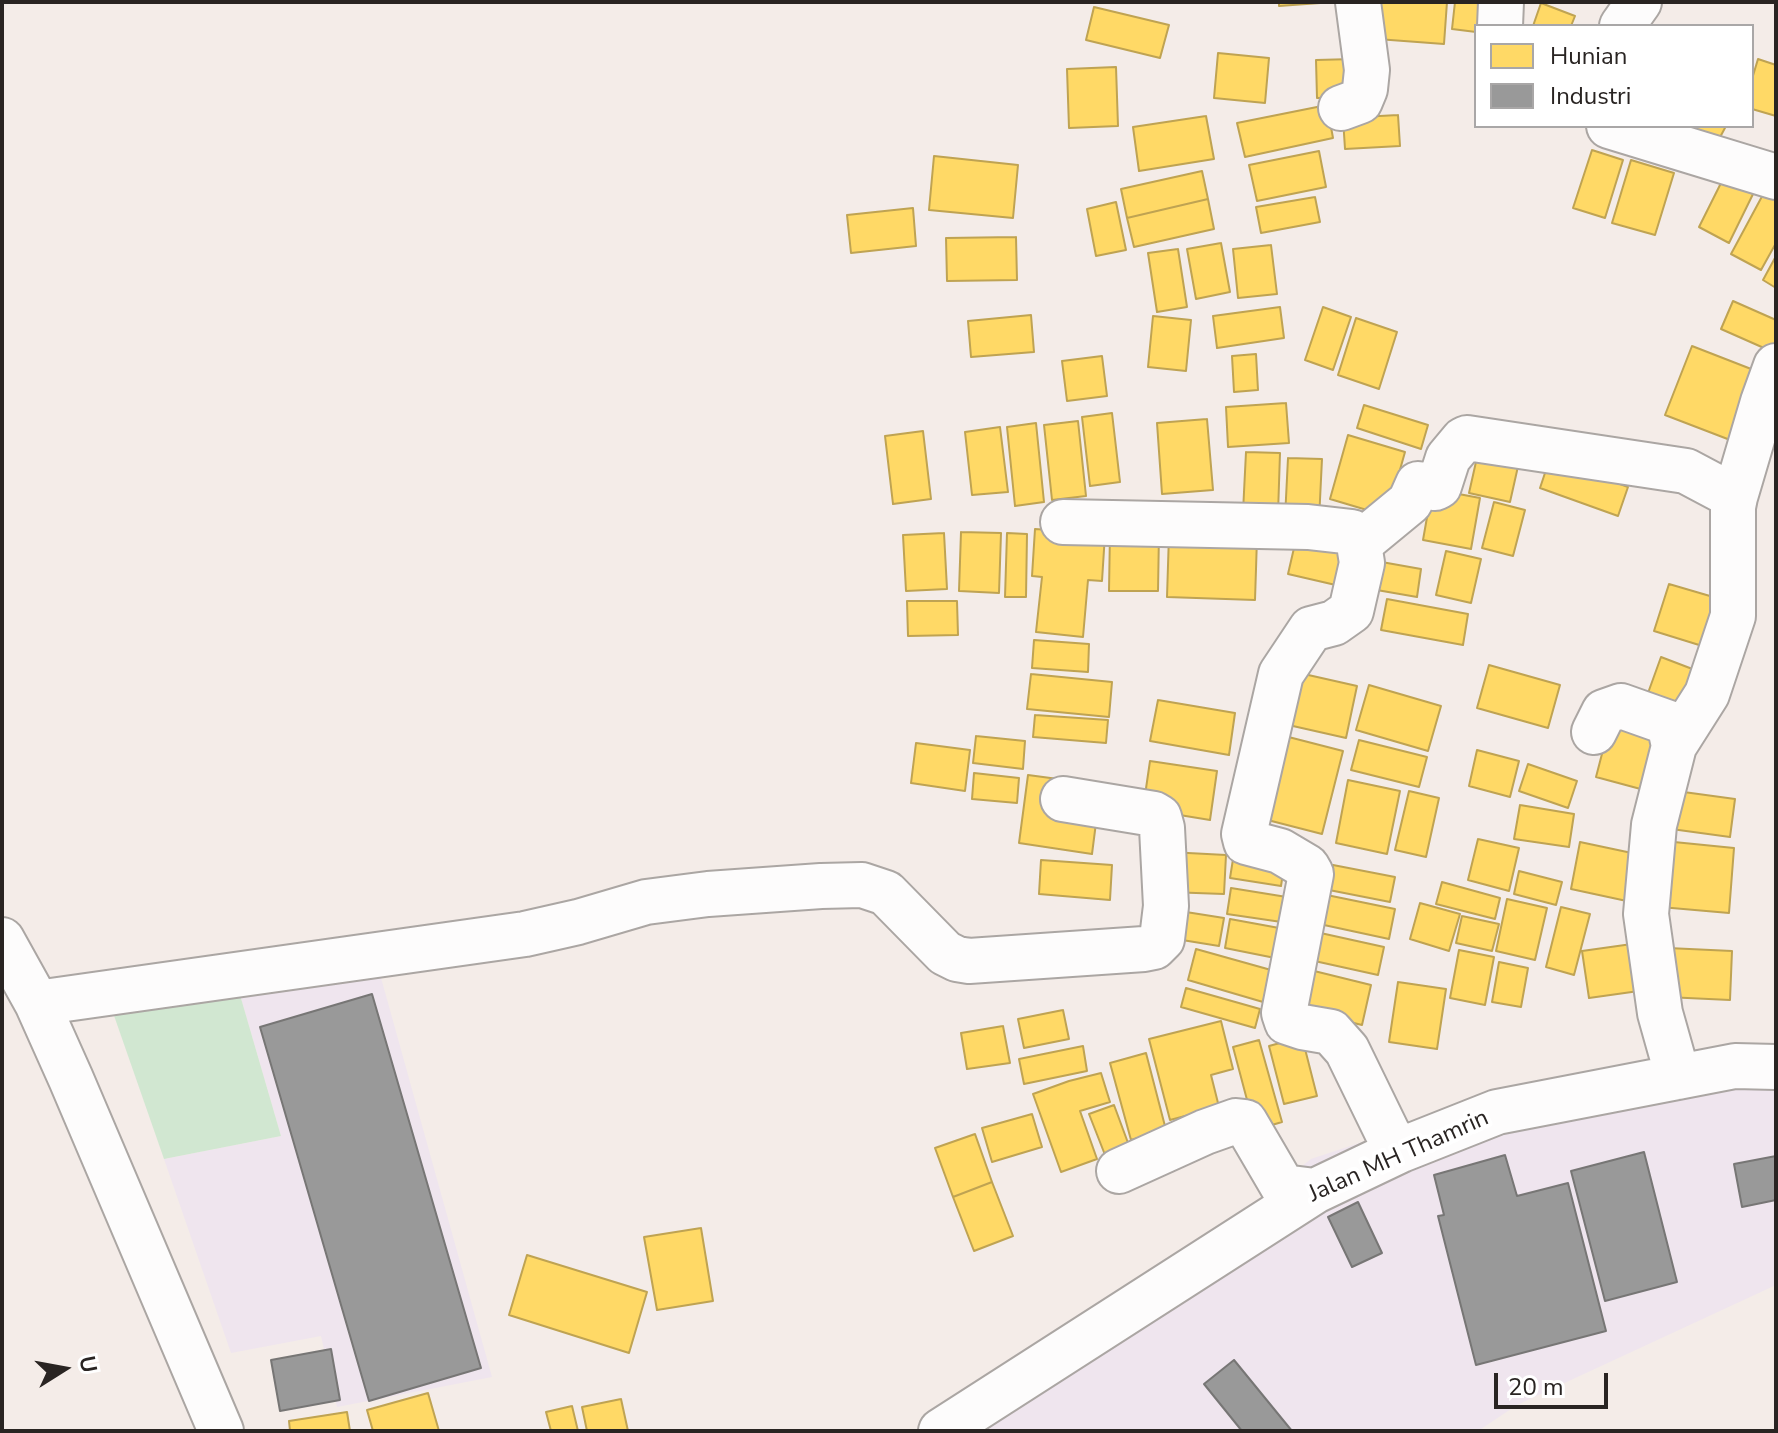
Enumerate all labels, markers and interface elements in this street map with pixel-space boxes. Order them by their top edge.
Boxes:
legend [1474,24,1754,128]
text: Hunian [1550,40,1627,72]
text: Industri [1550,80,1631,112]
street label: Jalan MH Thamrin [1304,1104,1494,1210]
north arrow [24,1329,104,1409]
text: U [71,1354,104,1375]
scale bar [1498,1357,1612,1407]
text: 20 m [1508,1371,1564,1403]

